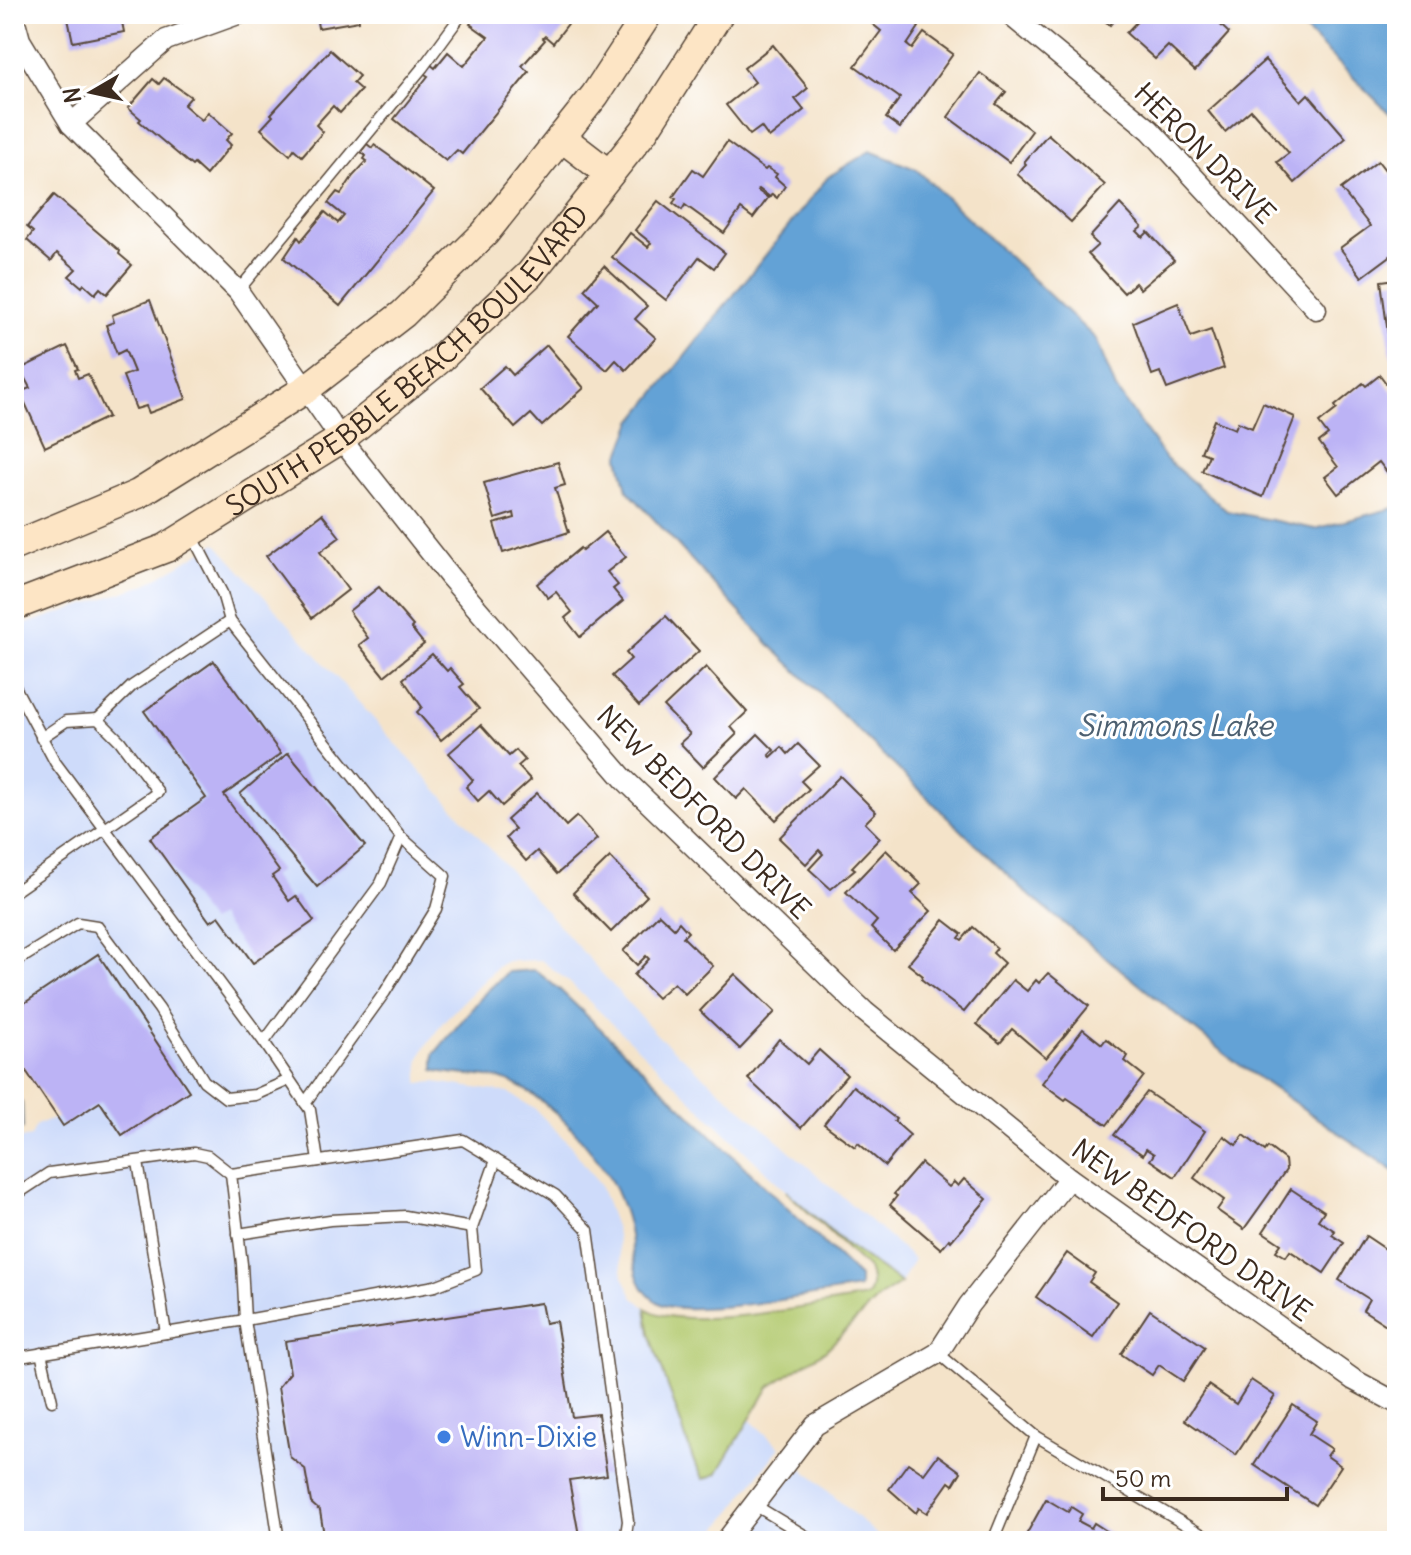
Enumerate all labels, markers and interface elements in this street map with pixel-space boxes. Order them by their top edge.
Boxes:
north arrow [52,52,132,132]
street label: HERON DRIVE [1127,75,1283,231]
text: N [57,85,87,105]
street label: SOUTH PEBBLE BEACH BOULEVARD [219,197,596,524]
street label: NEW BEDFORD DRIVE [589,697,819,927]
water label: Simmons Lake [1077,706,1275,744]
street label: NEW BEDFORD DRIVE [1065,1131,1319,1329]
place label: Winn-Dixie [460,1419,597,1455]
marker: Winn-Dixie [435,1428,453,1446]
scale bar [1103,1451,1287,1501]
text: 50 m [1115,1463,1171,1493]

